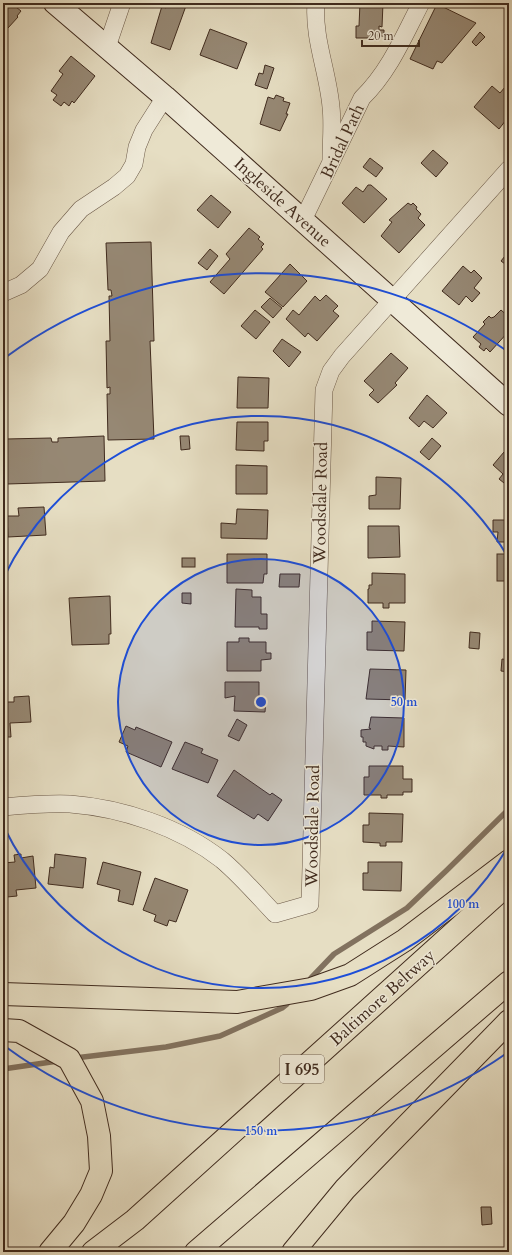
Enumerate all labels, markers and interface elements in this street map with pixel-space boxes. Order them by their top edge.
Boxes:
scale bar [362,22,419,48]
text: 20 m [368,28,395,44]
street label: Bridal Path [315,100,370,182]
street label: Ingleside Avenue [229,152,336,252]
street label: Woodsdale Road [308,442,333,565]
text: 50 m [391,694,418,710]
centre of rings [254,695,268,709]
street label: Woodsdale Road [300,765,325,888]
text: 100 m [447,896,480,912]
street label: Baltimore Beltway [325,944,440,1051]
road number: I 695 [280,1055,324,1083]
text: 150 m [245,1123,278,1139]

